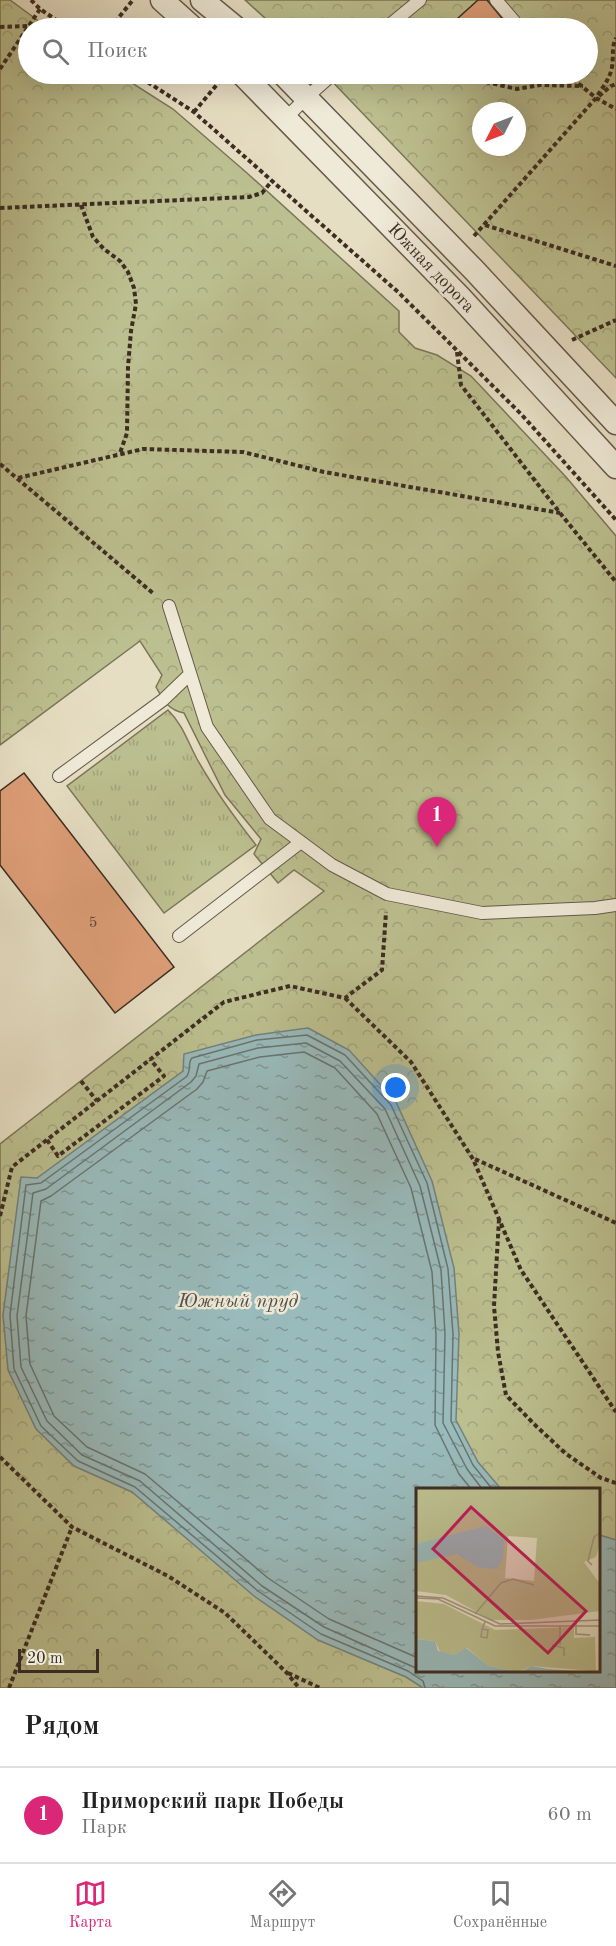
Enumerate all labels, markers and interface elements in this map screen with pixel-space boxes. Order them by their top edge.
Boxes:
search box [18,18,598,84]
icon: search [39,35,72,68]
text: Поиск [87,40,148,62]
north arrow [472,102,526,156]
street label: Южная дорога [384,220,478,316]
pin: 1 [418,798,456,847]
house number: 5 [89,916,97,931]
your location [381,1073,410,1102]
water label: Южный пруд [177,1292,298,1312]
inset map [416,1488,601,1673]
scale bar [18,1646,99,1674]
text: 20 m [27,1651,63,1667]
text: Рядом [24,1714,99,1740]
text: Приморский парк Победы [81,1791,344,1813]
text: 1 [38,1805,49,1825]
text: 60 m [547,1805,592,1825]
text: Парк [81,1818,127,1838]
tab: Карта [69,1877,112,1933]
tab: Маршрут [250,1877,315,1933]
tab: Сохранённые [453,1877,547,1933]

